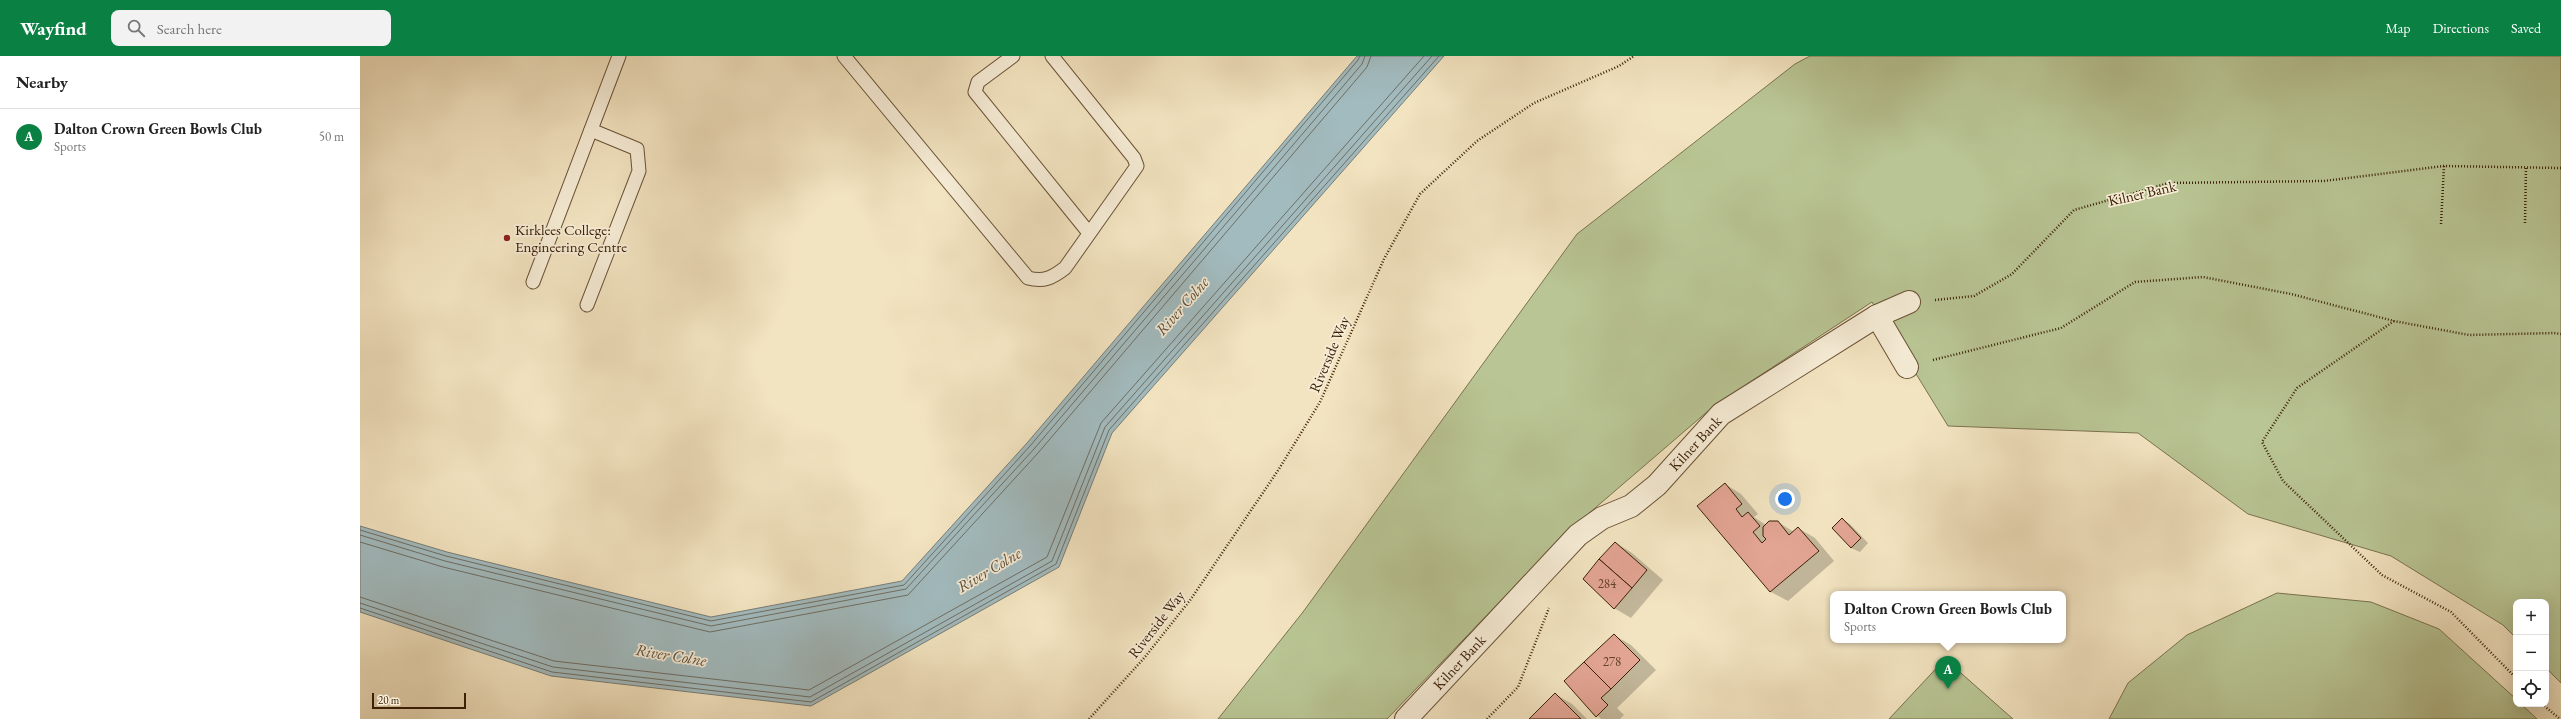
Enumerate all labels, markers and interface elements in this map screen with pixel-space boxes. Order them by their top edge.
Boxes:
search box [111,10,391,46]
text: Wayfind [20,16,87,41]
icon: search [125,17,147,39]
text: Search here [157,19,222,38]
text: Map [2385,19,2411,37]
text: Directions [2433,19,2489,37]
text: Saved [2511,19,2541,37]
text: Nearby [16,71,68,93]
text: Dalton Crown Green Bowls Club [54,119,262,138]
text: A [24,128,34,145]
text: 50 m [319,128,344,145]
text: Sports [54,138,86,155]
street label: Kilner Bank [2106,176,2179,210]
place label: Kirklees College: Engineering Centre [515,220,627,256]
marker: Kirklees College: Engineering Centre [502,233,512,243]
water label: River Colne [1151,272,1214,340]
street label: Riverside Way [1304,313,1354,395]
street label: Kilner Bank [1665,411,1726,475]
your location [1775,489,1795,509]
water label: River Colne [953,542,1025,597]
house number: 284 [1598,575,1617,592]
street label: Riverside Way [1124,586,1189,662]
popup [1830,591,2066,643]
text: Dalton Crown Green Bowls Club [1844,599,2052,618]
map controls [2513,599,2549,707]
button: + [2513,599,2549,635]
text: Sports [1844,618,1876,635]
street label: Kilner Bank [1429,630,1490,694]
button: − [2513,635,2549,671]
water label: River Colne [634,639,708,671]
house number: 278 [1603,653,1621,670]
pin: A [1935,656,1961,689]
button: locate [2513,671,2549,707]
scale bar [372,691,466,710]
text: 20 m [378,693,399,707]

